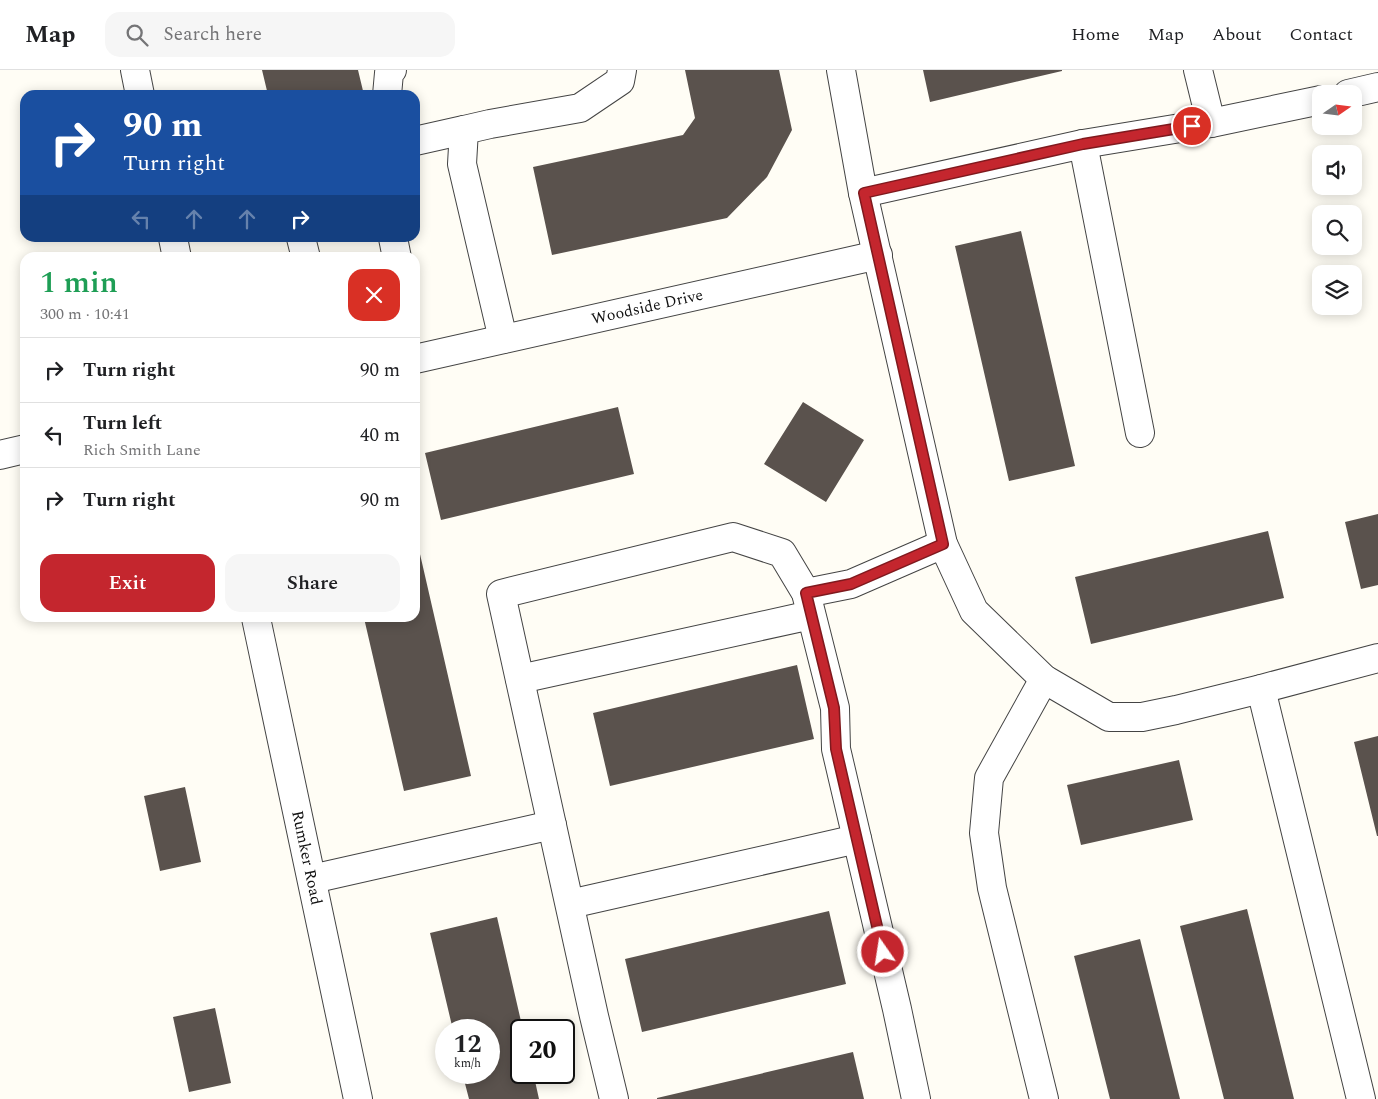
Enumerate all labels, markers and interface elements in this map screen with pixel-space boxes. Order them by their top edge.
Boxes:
search box [105,12,455,57]
text: Map [25,17,75,53]
text: Search here [163,20,262,49]
icon: search [123,21,151,49]
text: Home [1071,21,1120,48]
text: Map [1148,21,1184,48]
text: About [1212,21,1262,48]
text: Contact [1290,21,1353,48]
north arrow [1312,85,1362,135]
map controls [1312,85,1362,315]
text: 90 m [123,99,203,152]
pin [1171,105,1213,147]
icon: right [40,110,105,175]
icon: arrive [1178,112,1206,140]
button: sound [1312,145,1362,195]
text: Turn right [123,147,225,180]
icon: left [127,205,155,233]
icon: ahead [180,205,208,233]
icon: ahead [233,205,261,233]
icon: right [286,205,314,233]
button: search [1312,205,1362,255]
text: 1 min [40,260,118,306]
button: layers [1312,265,1362,315]
button: close [348,269,400,321]
street label: Woodside Drive [589,283,705,331]
text: 300 m · 10:41 [40,302,130,326]
icon: right [40,356,68,384]
text: Turn right [83,356,176,385]
text: 90 m [360,356,400,385]
text: Turn left [83,409,162,438]
icon: left [40,421,68,449]
text: 40 m [360,421,400,450]
text: Rich Smith Lane [83,438,201,462]
icon: right [40,486,68,514]
text: Turn right [83,486,176,515]
text: 90 m [360,486,400,515]
button: Exit [40,554,215,612]
button: Share [225,554,400,612]
street label: Rumker Road [285,808,329,907]
position arrow [856,925,908,977]
speed limit sign: 20 [510,1019,575,1084]
text: 12 [453,1026,482,1064]
text: km/h [454,1054,481,1073]

